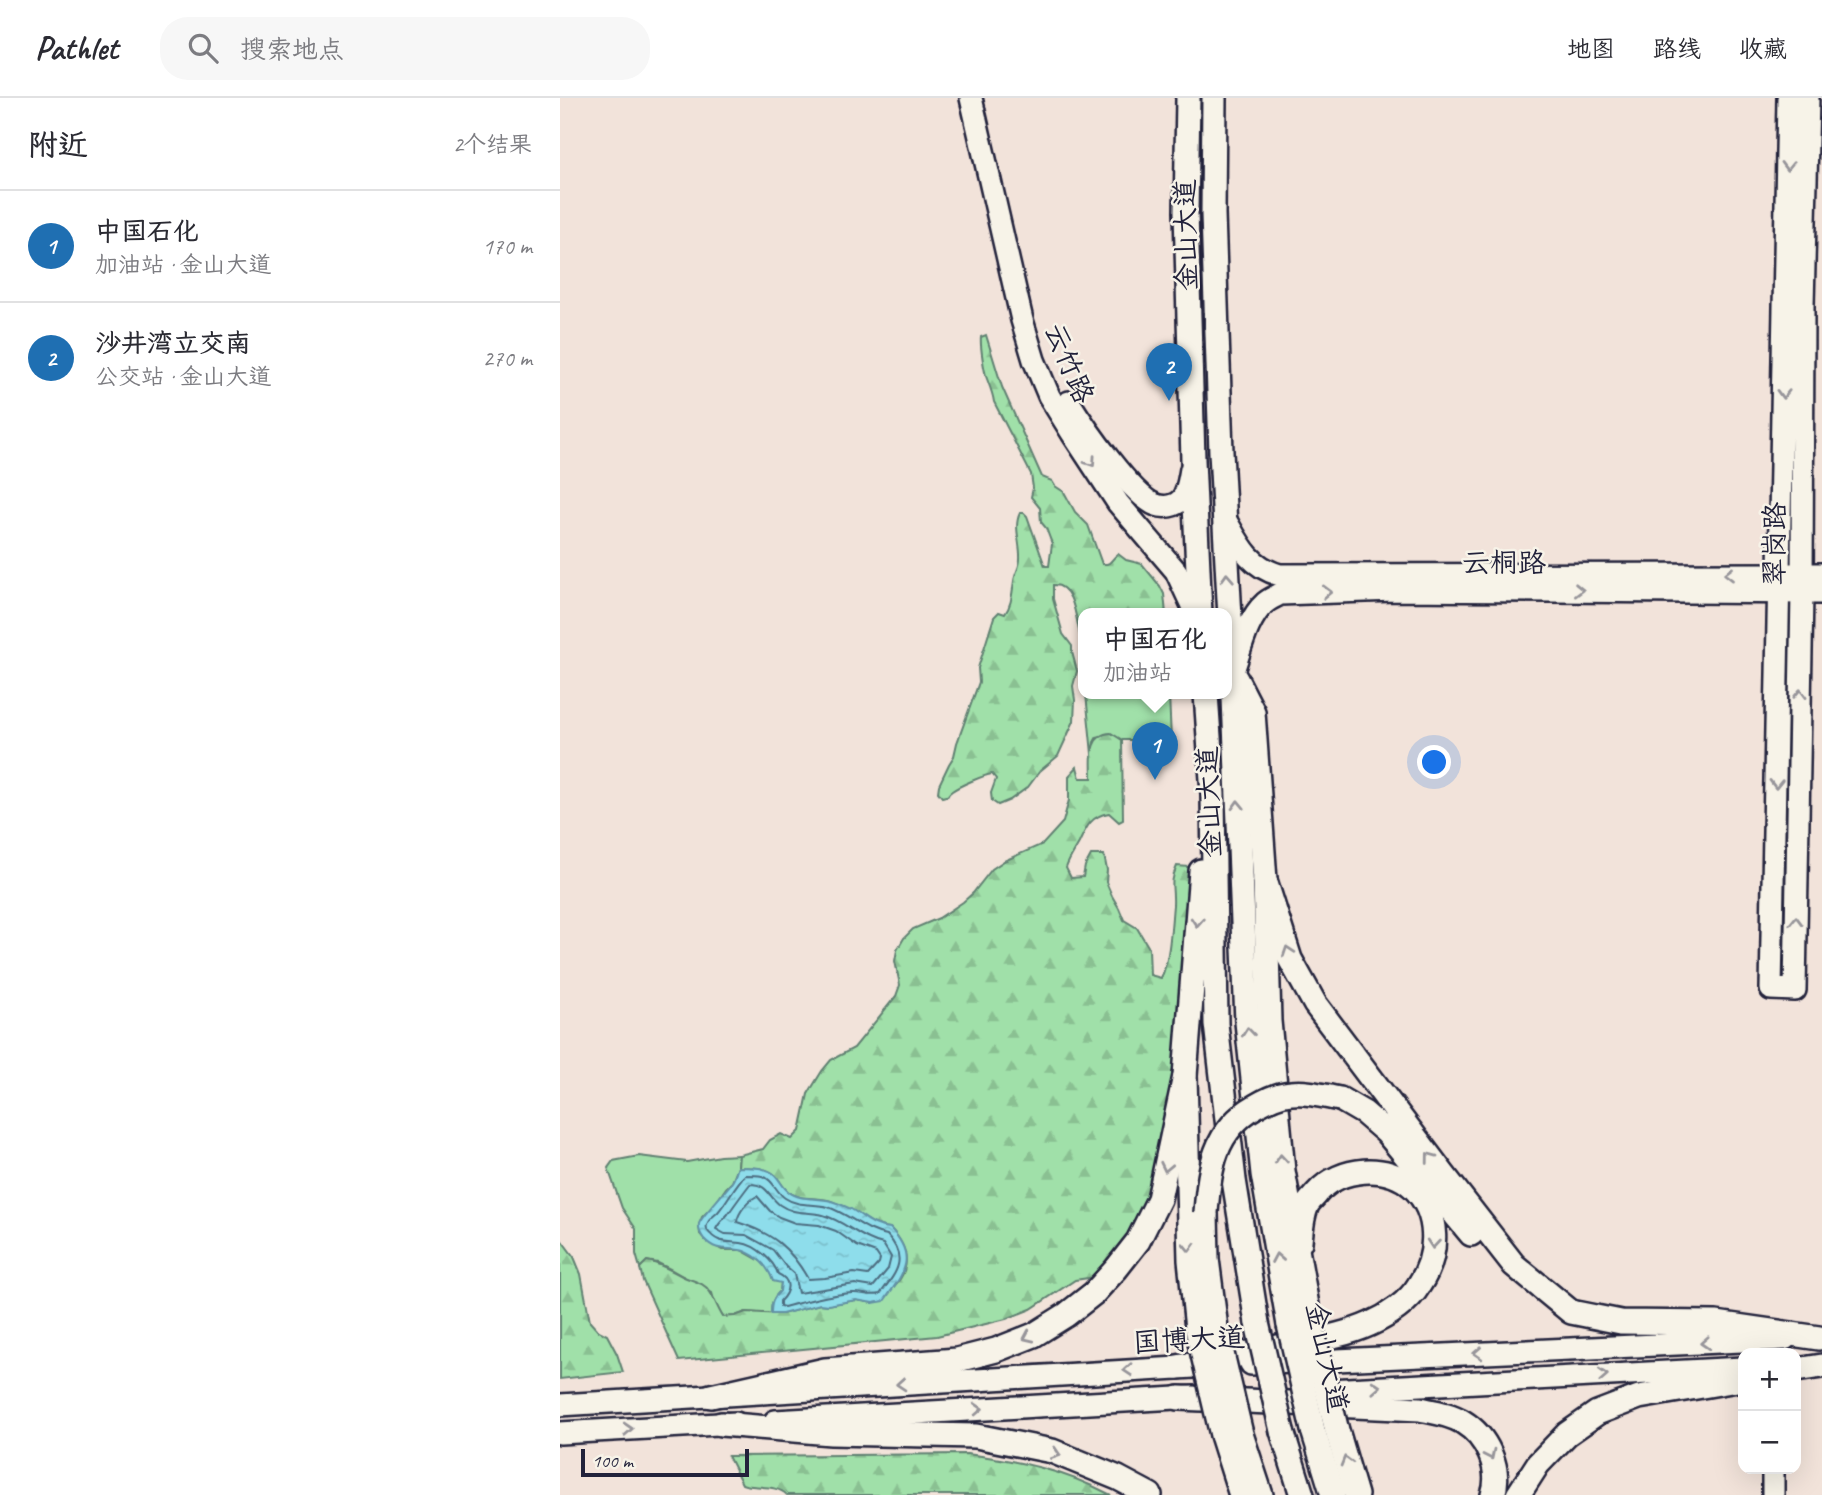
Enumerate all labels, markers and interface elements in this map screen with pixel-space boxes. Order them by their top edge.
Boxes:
search box [160,17,650,80]
text: Pathlet [35,27,118,69]
icon: search [184,29,222,67]
text: 搜索地点 [240,33,344,66]
text: 地图 [1567,34,1615,64]
text: 路线 [1653,34,1701,64]
text: 收藏 [1739,34,1787,64]
text: 附近 [28,126,88,164]
text: 2个结果 [453,130,532,159]
one-way arrow [1779,161,1795,172]
street label: 金山大道 [1167,179,1204,291]
text: 中国石化 [95,215,199,248]
text: 1 [46,232,56,261]
text: 170 m [483,232,532,261]
text: 加油站 · 金山大道 [95,250,271,279]
street label: 云竹路 [1037,318,1102,409]
text: 沙井湾立交南 [95,327,251,360]
pin: 2 [1146,343,1192,401]
text: 2 [46,344,56,373]
text: 270 m [483,344,532,373]
text: 公交站 · 金山大道 [95,362,271,391]
one-way arrow [1775,389,1791,399]
one-way arrow [1083,454,1095,467]
street label: 翠岗路 [1757,502,1792,586]
street label: 云桐路 [1462,545,1546,580]
one-way arrow [1724,566,1734,582]
one-way arrow [1220,572,1235,583]
one-way arrow [1574,583,1585,598]
one-way arrow [1322,585,1333,600]
popup [1078,608,1232,699]
text: 中国石化 [1103,623,1207,656]
text: 加油站 [1103,658,1172,687]
one-way arrow [1793,688,1808,699]
pin: 1 [1132,722,1178,780]
street label: 金山大道 [1189,745,1228,859]
your location [1417,745,1451,779]
one-way arrow [1768,779,1783,790]
one-way arrow [1231,799,1246,810]
one-way arrow [1788,916,1804,926]
one-way arrow [1190,917,1205,928]
one-way arrow [1282,945,1296,957]
one-way arrow [1241,1027,1256,1038]
one-way arrow [1426,1152,1439,1165]
one-way arrow [1274,1153,1289,1165]
one-way arrow [1159,1161,1174,1173]
one-way arrow [1426,1239,1441,1250]
one-way arrow [1182,1242,1197,1253]
one-way arrow [1270,1252,1285,1264]
street label: 金山大道 [1299,1299,1356,1416]
street label: 国博大道 [1132,1319,1246,1360]
one-way arrow [1023,1329,1035,1343]
one-way arrow [1699,1335,1710,1350]
one-way arrow [1472,1346,1483,1361]
map controls [1738,1348,1801,1474]
button: + [1738,1348,1801,1411]
one-way arrow [1122,1363,1133,1378]
one-way arrow [1598,1368,1609,1383]
one-way arrow [895,1377,906,1392]
one-way arrow [1371,1380,1382,1395]
one-way arrow [972,1402,983,1417]
button: − [1738,1411,1801,1474]
one-way arrow [623,1422,634,1437]
one-way arrow [1050,1445,1062,1460]
scale bar [581,1446,749,1478]
one-way arrow [1481,1448,1495,1460]
text: 100 m [592,1449,633,1473]
one-way arrow [1340,1455,1355,1467]

